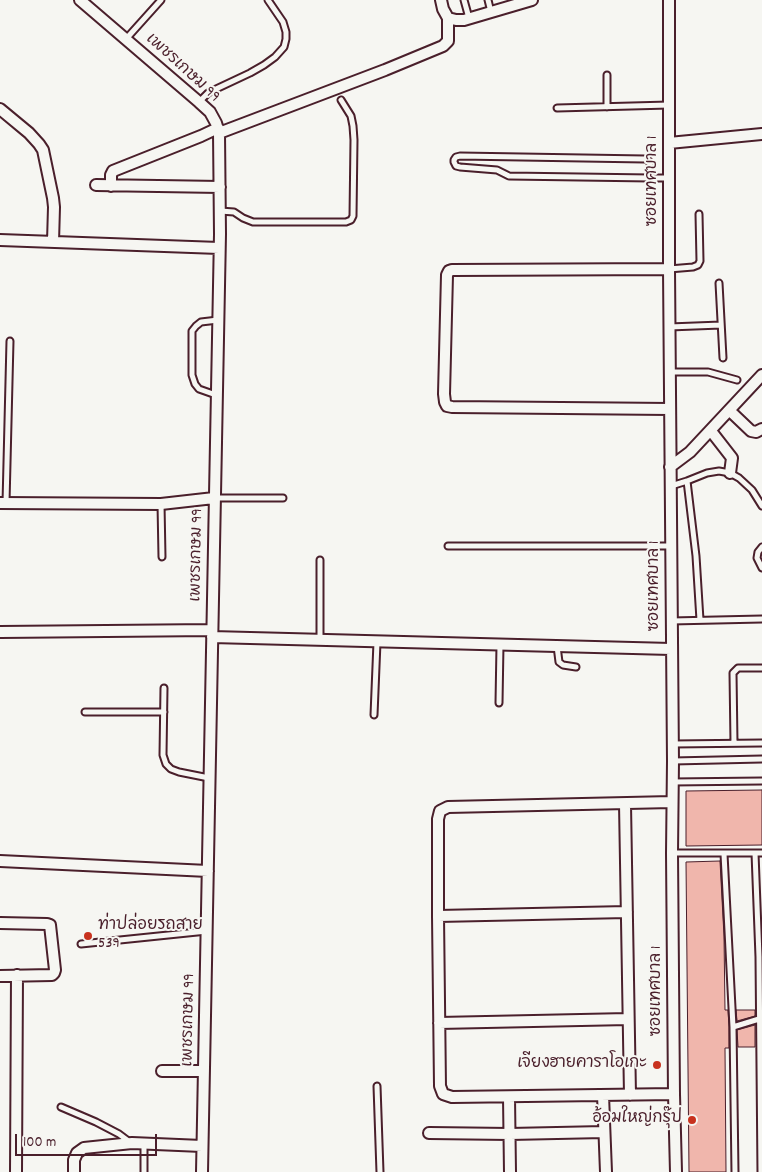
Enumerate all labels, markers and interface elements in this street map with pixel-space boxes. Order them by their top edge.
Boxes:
street label: เพชรเกษม 99 [141,31,223,107]
street label: ซอยเทศบาล 1 [644,136,664,226]
street label: เพชรเกษม 99 [188,508,208,602]
street label: ซอยเทศบาล 1 [646,541,666,631]
place label: ท่าปล่อยรถสาย 539 [98,917,203,955]
marker: ท่าปล่อยรถสาย 539 [82,930,94,942]
street label: ซอยเทศบาล 1 [648,946,668,1036]
street label: เพชรเกษม 99 [180,973,200,1067]
place label: เจียงฮายคาราโอเกะ [517,1055,647,1075]
marker: เจียงฮายคาราโอเกะ [651,1059,663,1071]
place label: อ้อมใหญ่กรุ๊ป [592,1110,682,1130]
marker: อ้อมใหญ่กรุ๊ป [686,1114,698,1126]
scale bar [18,1124,160,1156]
text: 100 m [23,1132,56,1154]

